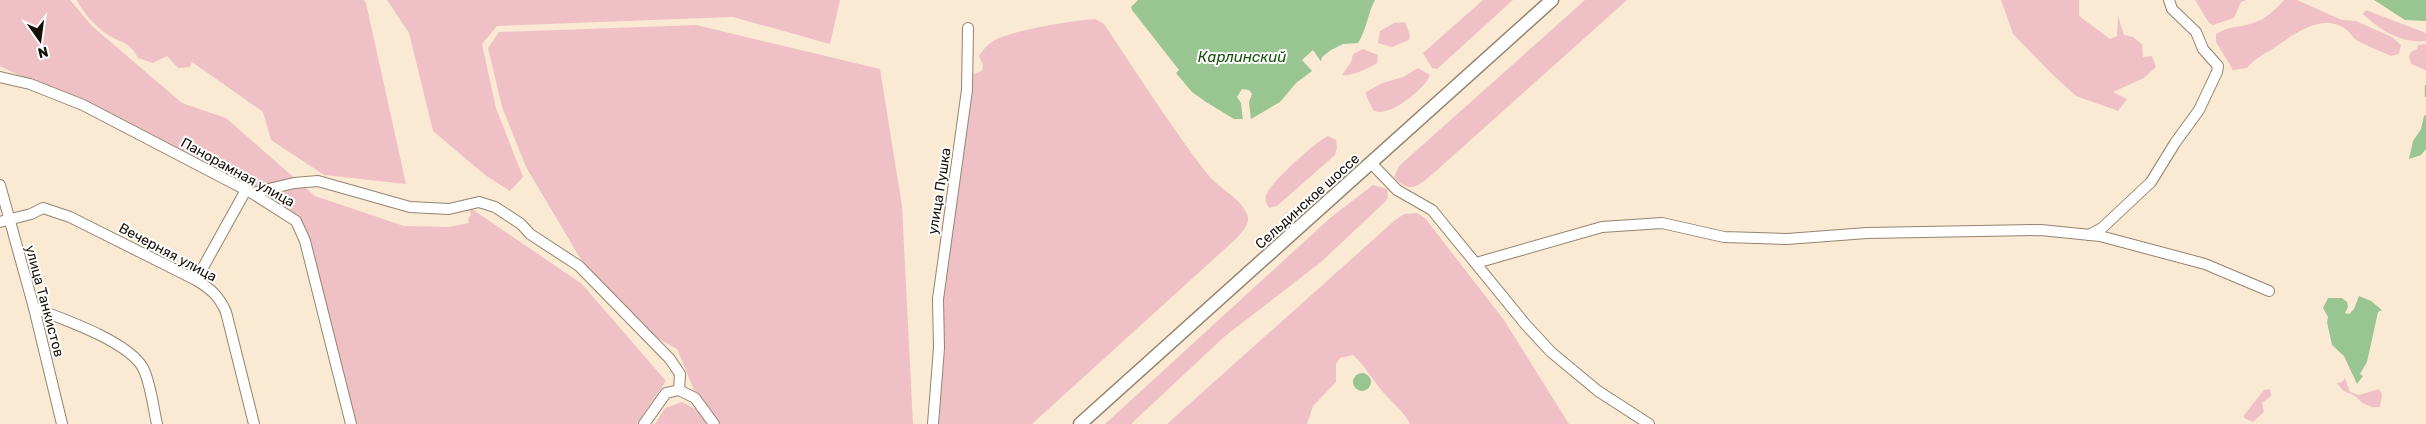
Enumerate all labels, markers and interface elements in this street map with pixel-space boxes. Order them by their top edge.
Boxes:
north arrow [15,15,65,65]
text: N [36,43,50,62]
water label: Карлинский [1198,48,1286,66]
street label: Панорамная улица [178,134,298,211]
street label: улица Пушка [924,146,955,236]
street label: Сельдинское шоссе [1252,150,1363,253]
street label: Вечерняя улица [116,219,220,285]
street label: улица Танкистов [21,243,68,359]

